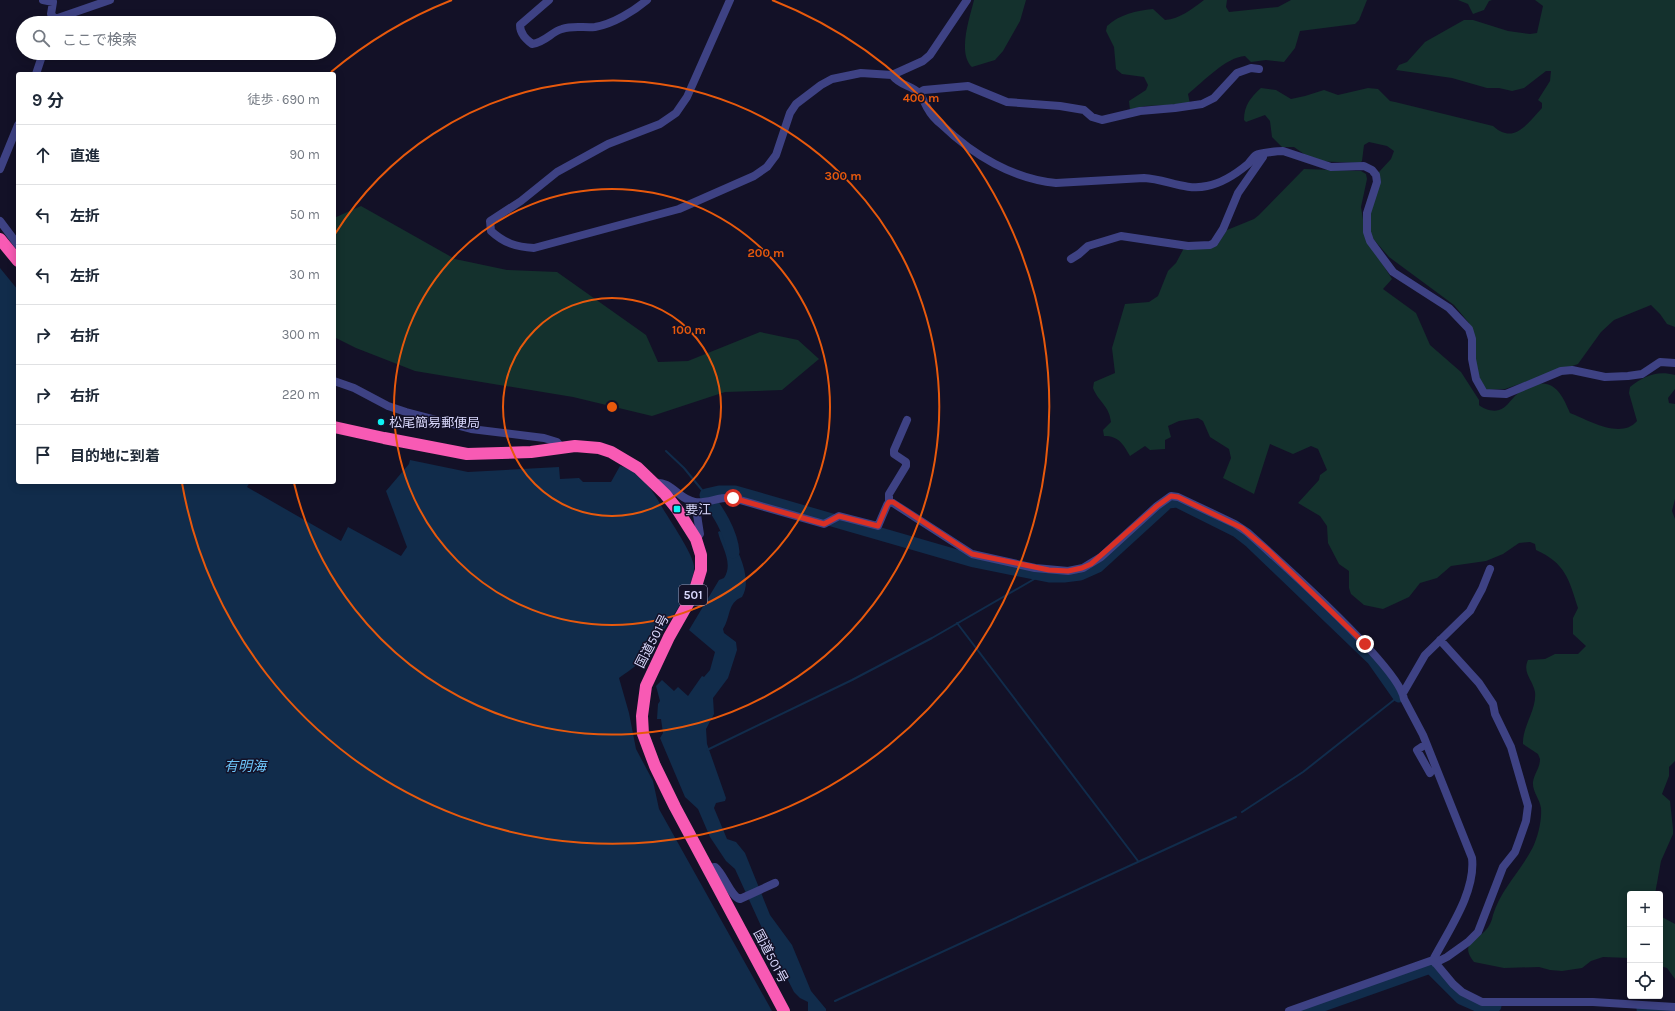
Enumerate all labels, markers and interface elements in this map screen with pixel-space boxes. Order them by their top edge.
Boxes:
search box [16,16,336,60]
icon: search [30,27,52,49]
text: ここで検索 [62,31,137,49]
text: 9 分 [32,90,64,110]
text: 400 m [903,91,939,105]
text: 徒歩 · 690 m [248,92,320,107]
icon: ahead [32,144,54,166]
text: 直進 [70,147,100,165]
text: 90 m [289,147,320,162]
text: 300 m [824,169,862,183]
icon: left [32,204,54,226]
text: 左折 [70,207,100,225]
text: 50 m [290,207,320,222]
text: 200 m [748,246,784,260]
icon: left [32,264,54,286]
text: 左折 [70,267,100,285]
text: 30 m [289,267,320,282]
text: 100 m [672,323,706,337]
icon: right [32,324,54,346]
text: 右折 [70,327,100,345]
text: 300 m [282,327,320,342]
icon: right [32,384,54,406]
text: 右折 [70,387,100,405]
text: 220 m [282,387,320,402]
centre of rings [605,400,619,414]
place label: 松尾簡易郵便局 [389,415,480,430]
marker: 松尾簡易郵便局 [376,417,386,427]
icon: arrive [32,444,54,466]
text: 目的地に到着 [70,447,160,465]
route start [724,489,742,507]
place label: 要江 [685,502,711,517]
marker: 要江 [672,504,682,514]
road number: 501 [679,585,707,605]
street label: 国道501号 [632,612,672,670]
route end [1356,635,1374,653]
water label: 有明海 [224,758,268,775]
map controls [1627,891,1663,999]
button: + [1627,891,1663,927]
street label: 国道501号 [751,927,791,985]
button: − [1627,927,1663,963]
button: locate [1627,963,1663,999]

